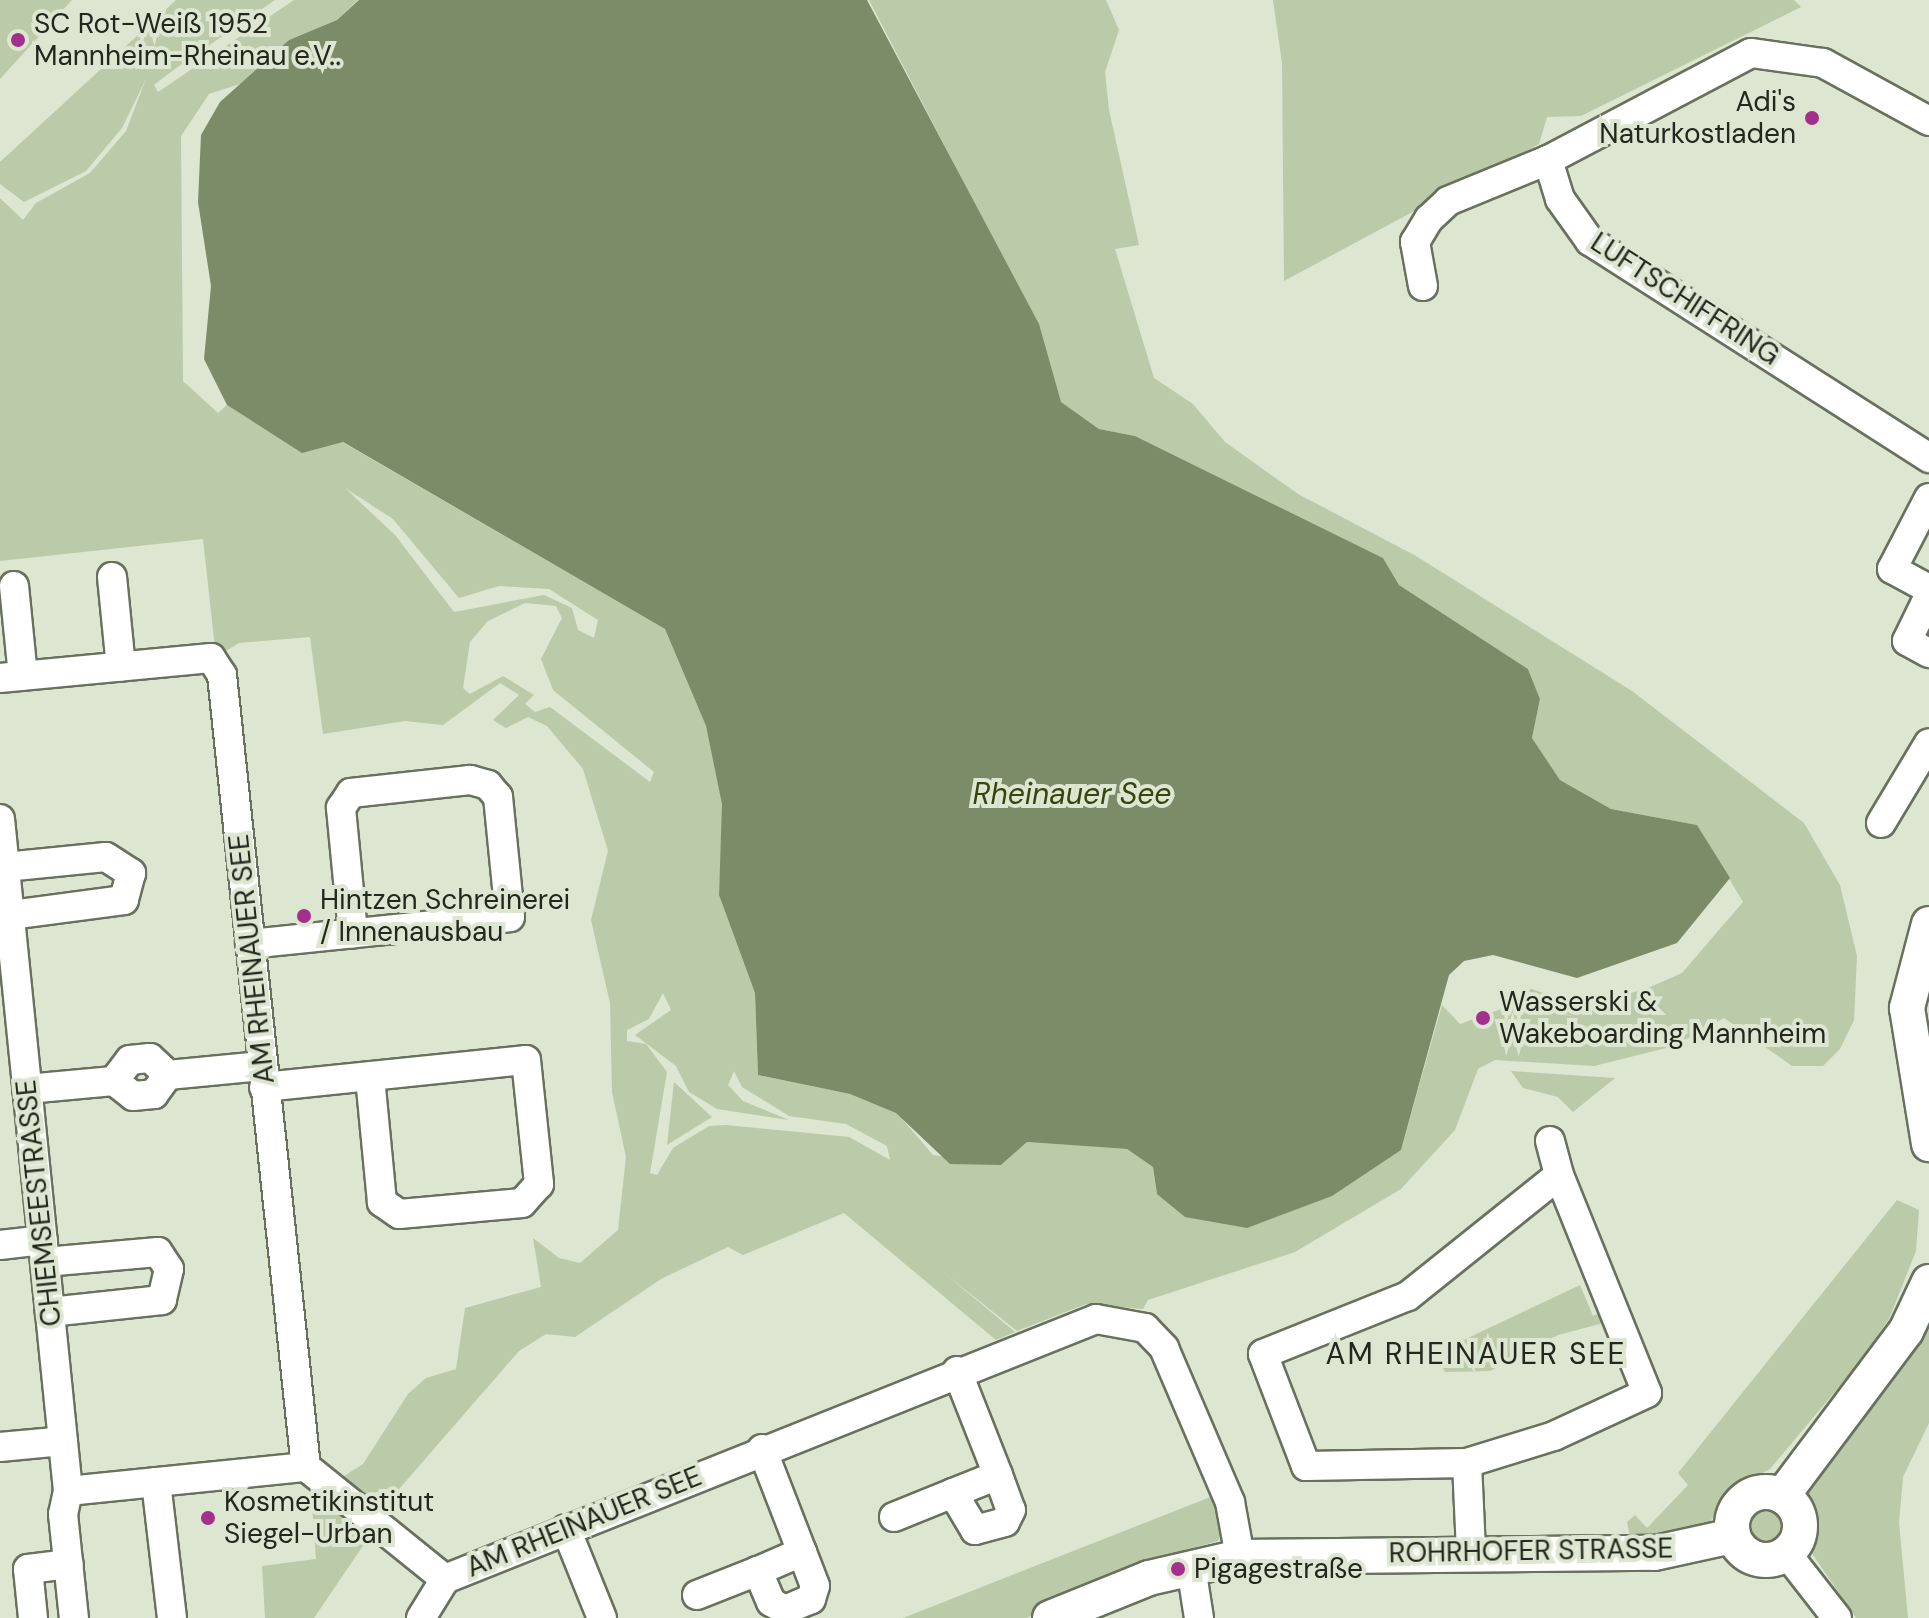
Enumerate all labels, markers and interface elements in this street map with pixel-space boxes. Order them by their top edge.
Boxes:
place label: SC Rot-Weiß 1952 Mannheim-Rheinau e.V.. [34,7,341,73]
marker: SC Rot-Weiß 1952 Mannheim-Rheinau e.V.. [9,31,27,49]
place label: Adi's Naturkostladen [1599,85,1796,151]
marker: Adi's Naturkostladen [1803,109,1821,127]
street label: LUFTSCHIFFRING [1584,226,1786,372]
water label: Rheinauer See [973,776,1171,812]
street label: AM RHEINAUER SEE [222,832,282,1086]
place label: Hintzen Schreinerei / Innenausbau [320,883,570,949]
marker: Hintzen Schreinerei / Innenausbau [295,907,313,925]
place label: Wasserski & Wakeboarding Mannheim [1499,985,1826,1051]
marker: Wasserski & Wakeboarding Mannheim [1474,1009,1492,1027]
street label: CHIEMSEESTRASSE [9,1078,69,1328]
district label: AM RHEINAUER SEE [1326,1336,1626,1372]
street label: AM RHEINAUER SEE [461,1459,707,1585]
place label: Kosmetikinstitut Siegel-Urban [224,1485,434,1551]
marker: Kosmetikinstitut Siegel-Urban [199,1509,217,1527]
street label: ROHRHOFER STRASSE [1388,1532,1674,1570]
place label: Pigagestraße [1194,1552,1363,1586]
marker: Pigagestraße [1169,1560,1187,1578]

